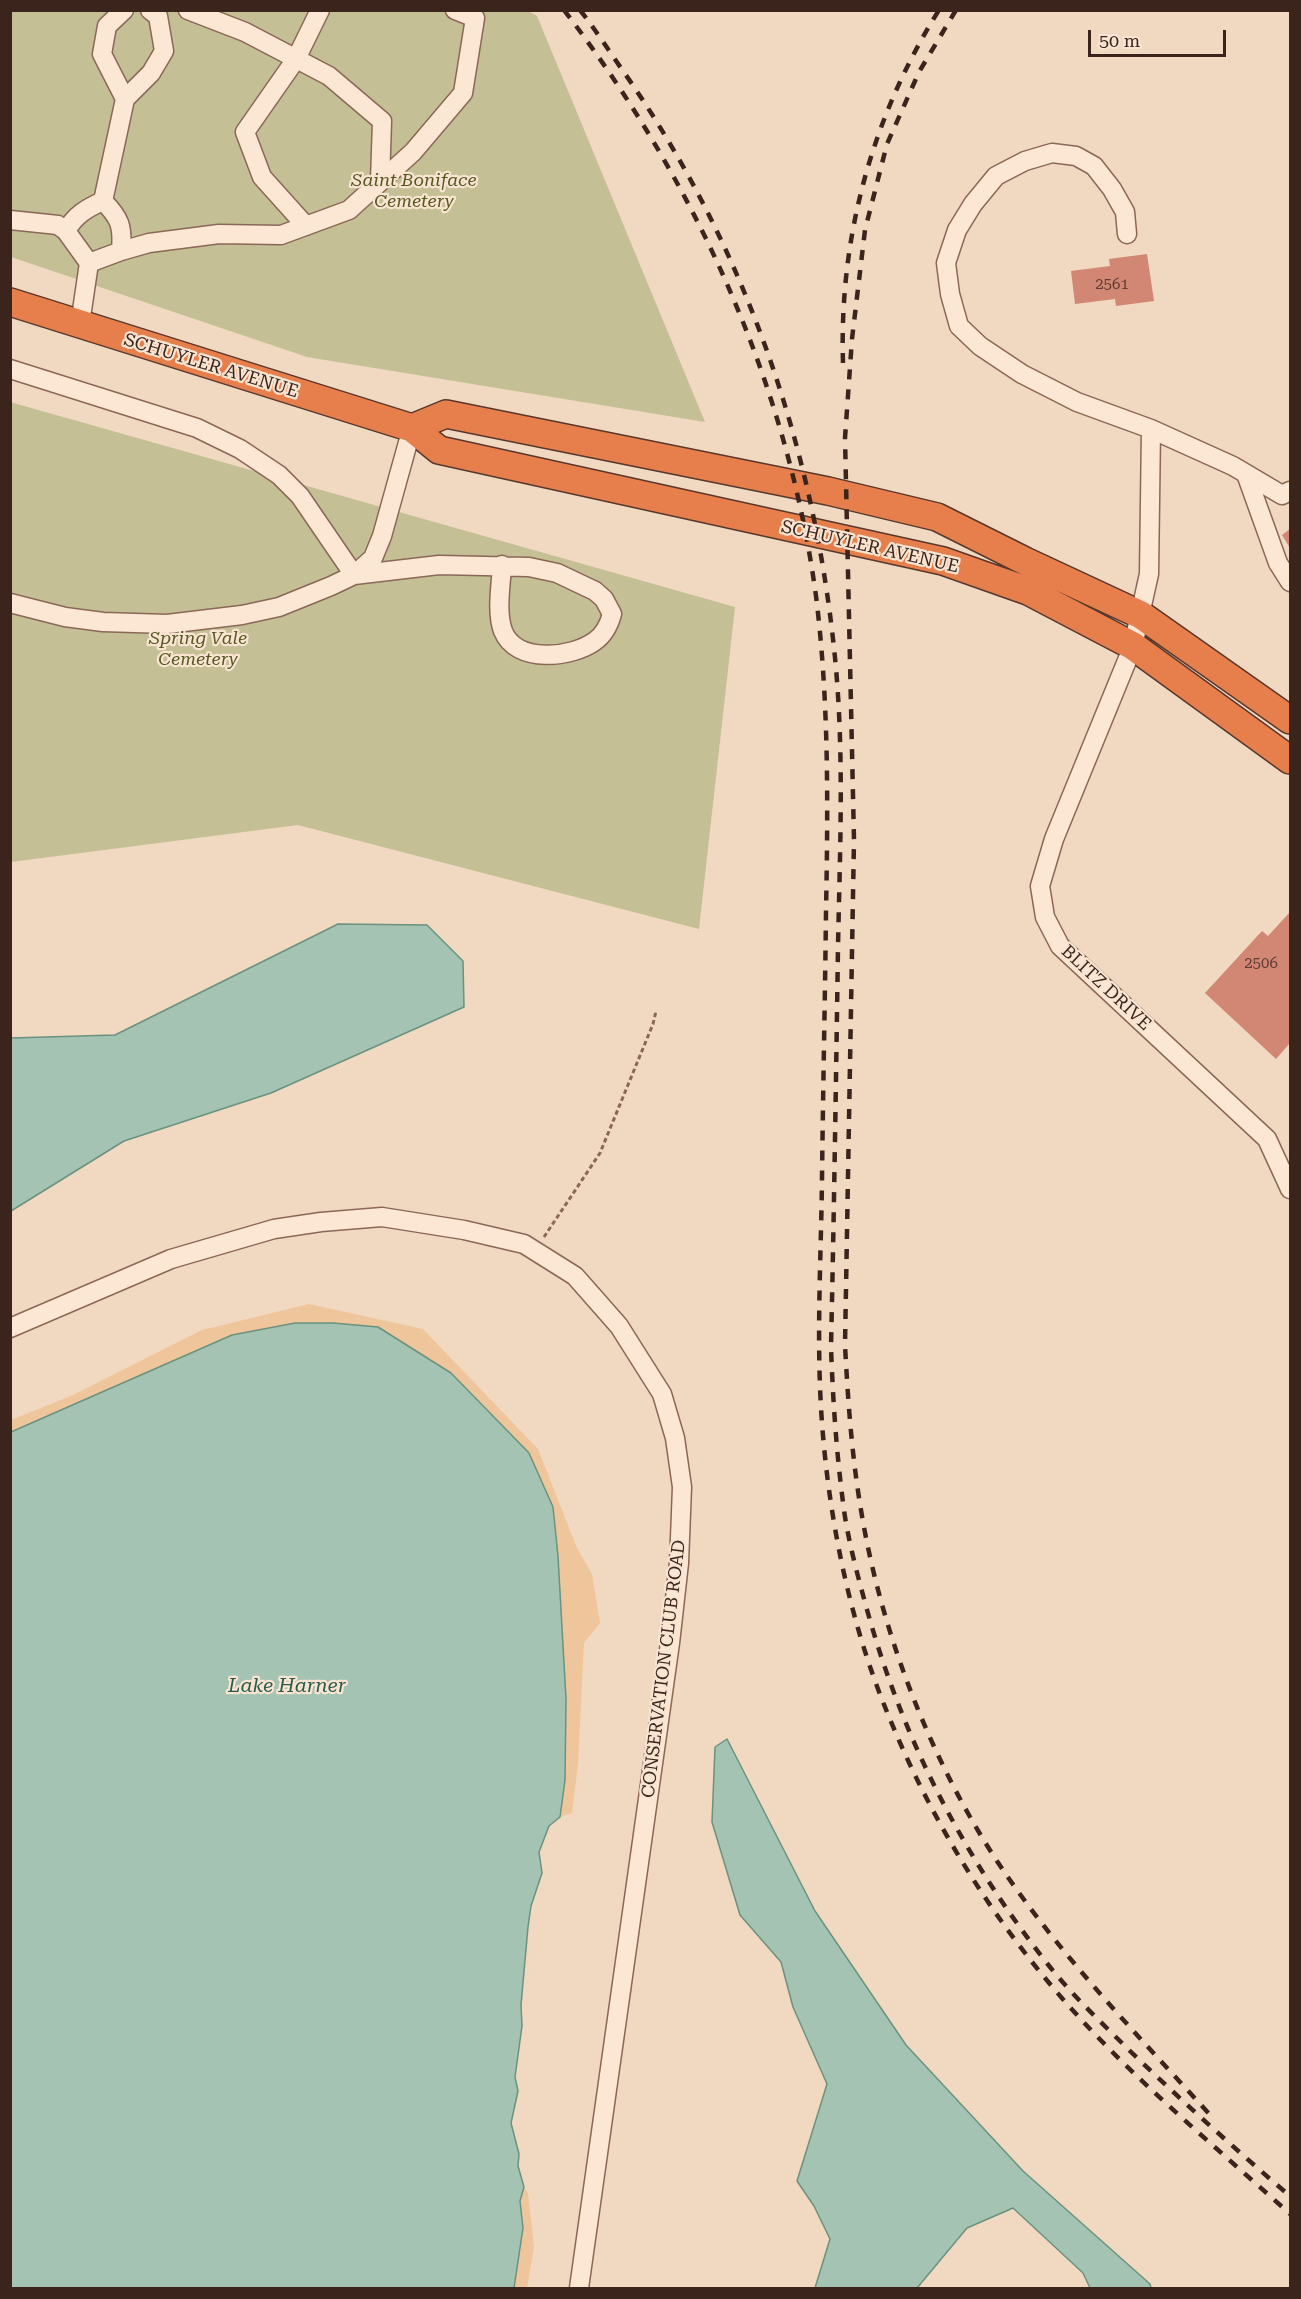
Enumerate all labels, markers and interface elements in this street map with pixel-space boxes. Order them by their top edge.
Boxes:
scale bar [1091,18,1229,56]
text: 50 m [1099,30,1140,51]
park label: Saint Boniface Cemetery [351,170,477,213]
house number: 2561 [1095,276,1129,294]
street label: SCHUYLER AVENUE [121,329,301,403]
street label: SCHUYLER AVENUE [779,516,961,578]
park label: Spring Vale Cemetery [149,628,247,670]
street label: BLITZ DRIVE [1057,941,1155,1035]
house number: 2506 [1244,955,1278,973]
street label: CONSERVATION CLUB ROAD [637,1539,691,1799]
water label: Lake Harner [228,1674,346,1698]

